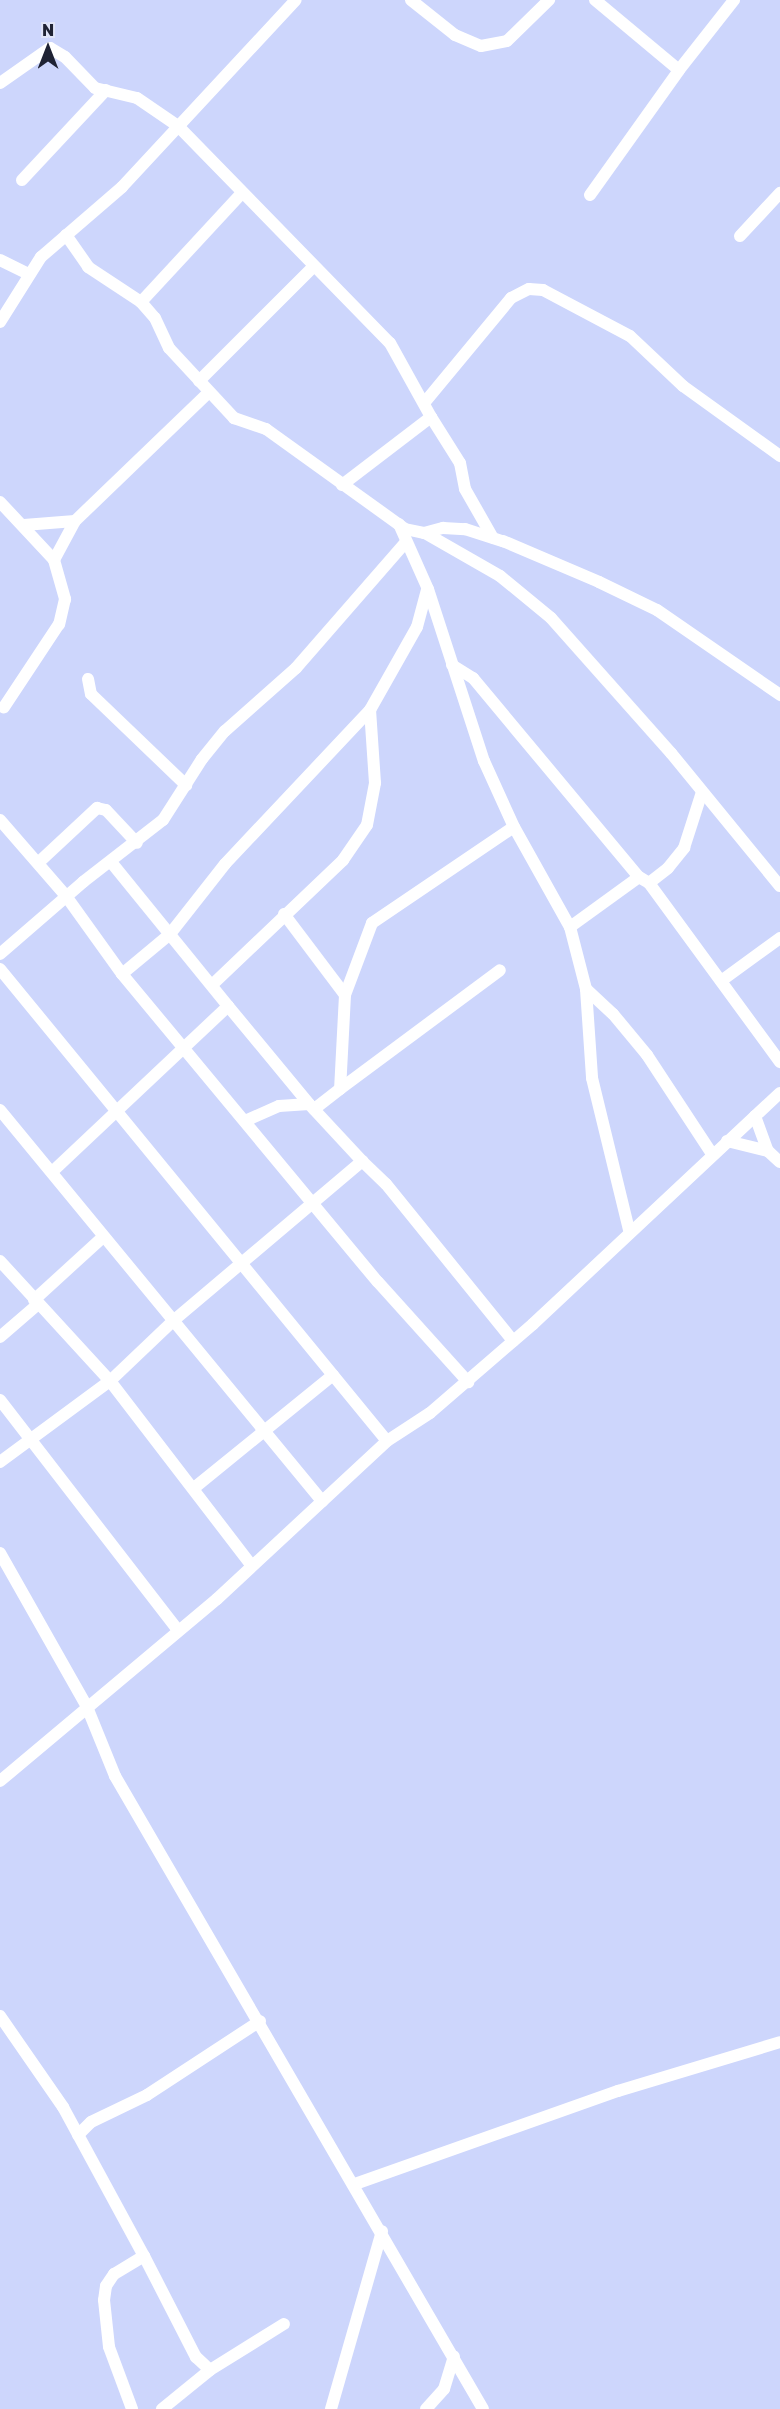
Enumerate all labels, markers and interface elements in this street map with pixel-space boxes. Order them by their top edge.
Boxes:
north arrow [18,18,78,78]
text: N [42,20,54,40]

